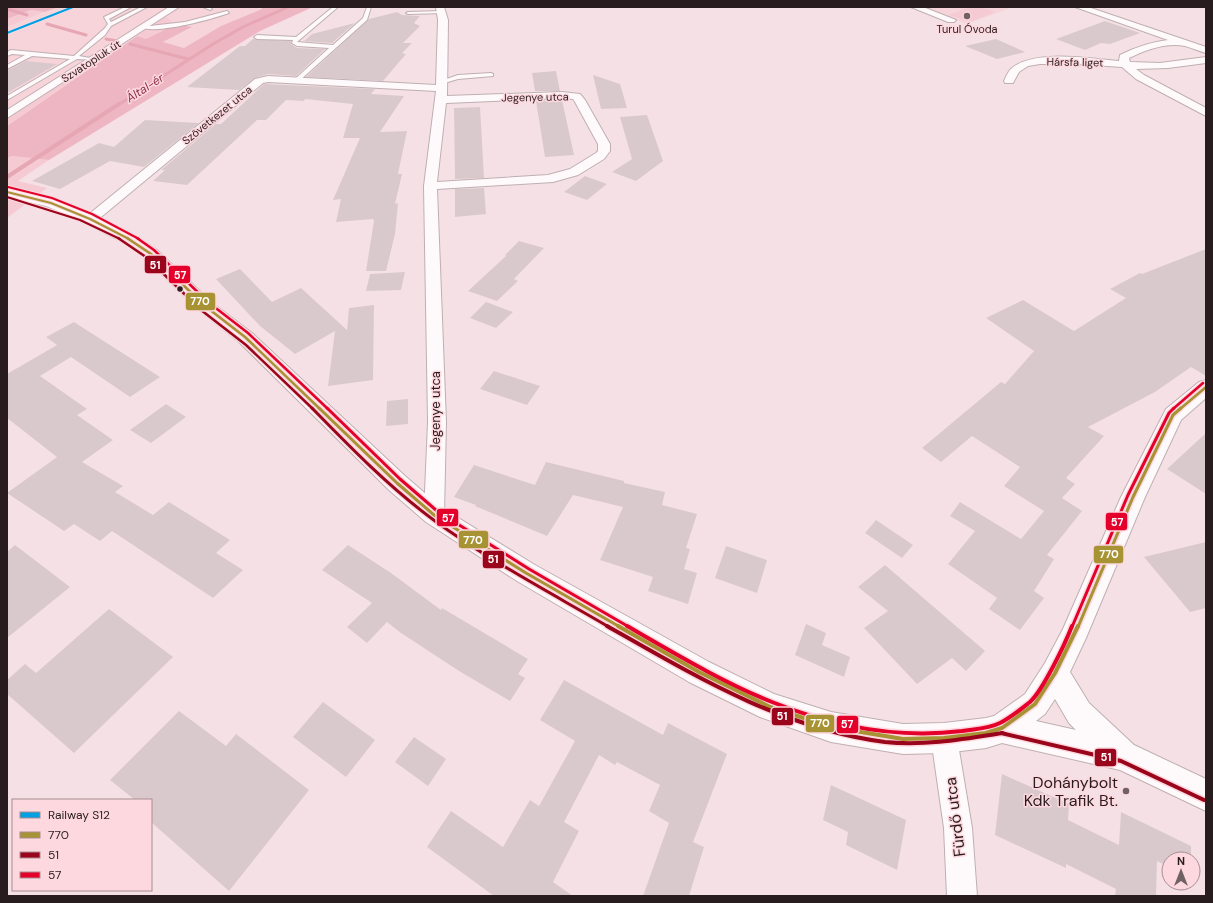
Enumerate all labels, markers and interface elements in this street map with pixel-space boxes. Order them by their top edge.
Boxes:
marker: Turul Óvoda [962,11,972,21]
place label: Turul Óvoda [936,22,998,36]
street label: Szvatopluk út [59,37,123,85]
street label: Hársfa liget [1046,55,1104,69]
water label: Által-ér [122,70,167,107]
street label: Szövetkezet utca [179,82,255,148]
street label: Jegenye utca [501,89,569,105]
line badge: 51 [144,255,167,274]
text: 51 [150,258,160,272]
line badge: 57 [168,265,191,284]
text: 57 [174,268,186,282]
unlabelled marker [175,284,185,294]
line badge: 770 [185,292,216,311]
text: 770 [190,294,210,308]
street label: Jegenye utca [427,371,444,451]
line badge: 57 [436,508,459,527]
text: 57 [442,511,454,525]
line badge: 57 [1105,512,1128,531]
text: 57 [1111,515,1123,529]
line badge: 770 [458,530,489,549]
text: 770 [463,533,483,547]
line badge: 770 [1093,545,1124,564]
text: 770 [1099,547,1119,561]
line badge: 51 [482,550,505,569]
text: 51 [488,552,498,566]
line badge: 51 [771,707,794,726]
text: 51 [777,709,787,723]
line badge: 770 [805,714,835,733]
line badge: 57 [836,715,859,734]
text: 770 [810,716,830,730]
text: 57 [841,717,853,731]
line badge: 51 [1094,748,1117,767]
text: 51 [1101,750,1111,764]
place label: Dohánybolt Kdk Trafik Bt. [1024,772,1118,811]
street label: Fürdő utca [940,776,970,858]
marker: Dohánybolt Kdk Trafik Bt. [1121,786,1131,796]
legend [12,799,152,891]
text: Railway S12 [48,807,110,823]
text: 770 [48,827,69,843]
text: 51 [48,847,59,863]
north arrow [1161,851,1201,891]
text: N [1177,854,1185,868]
text: 57 [48,867,62,883]

